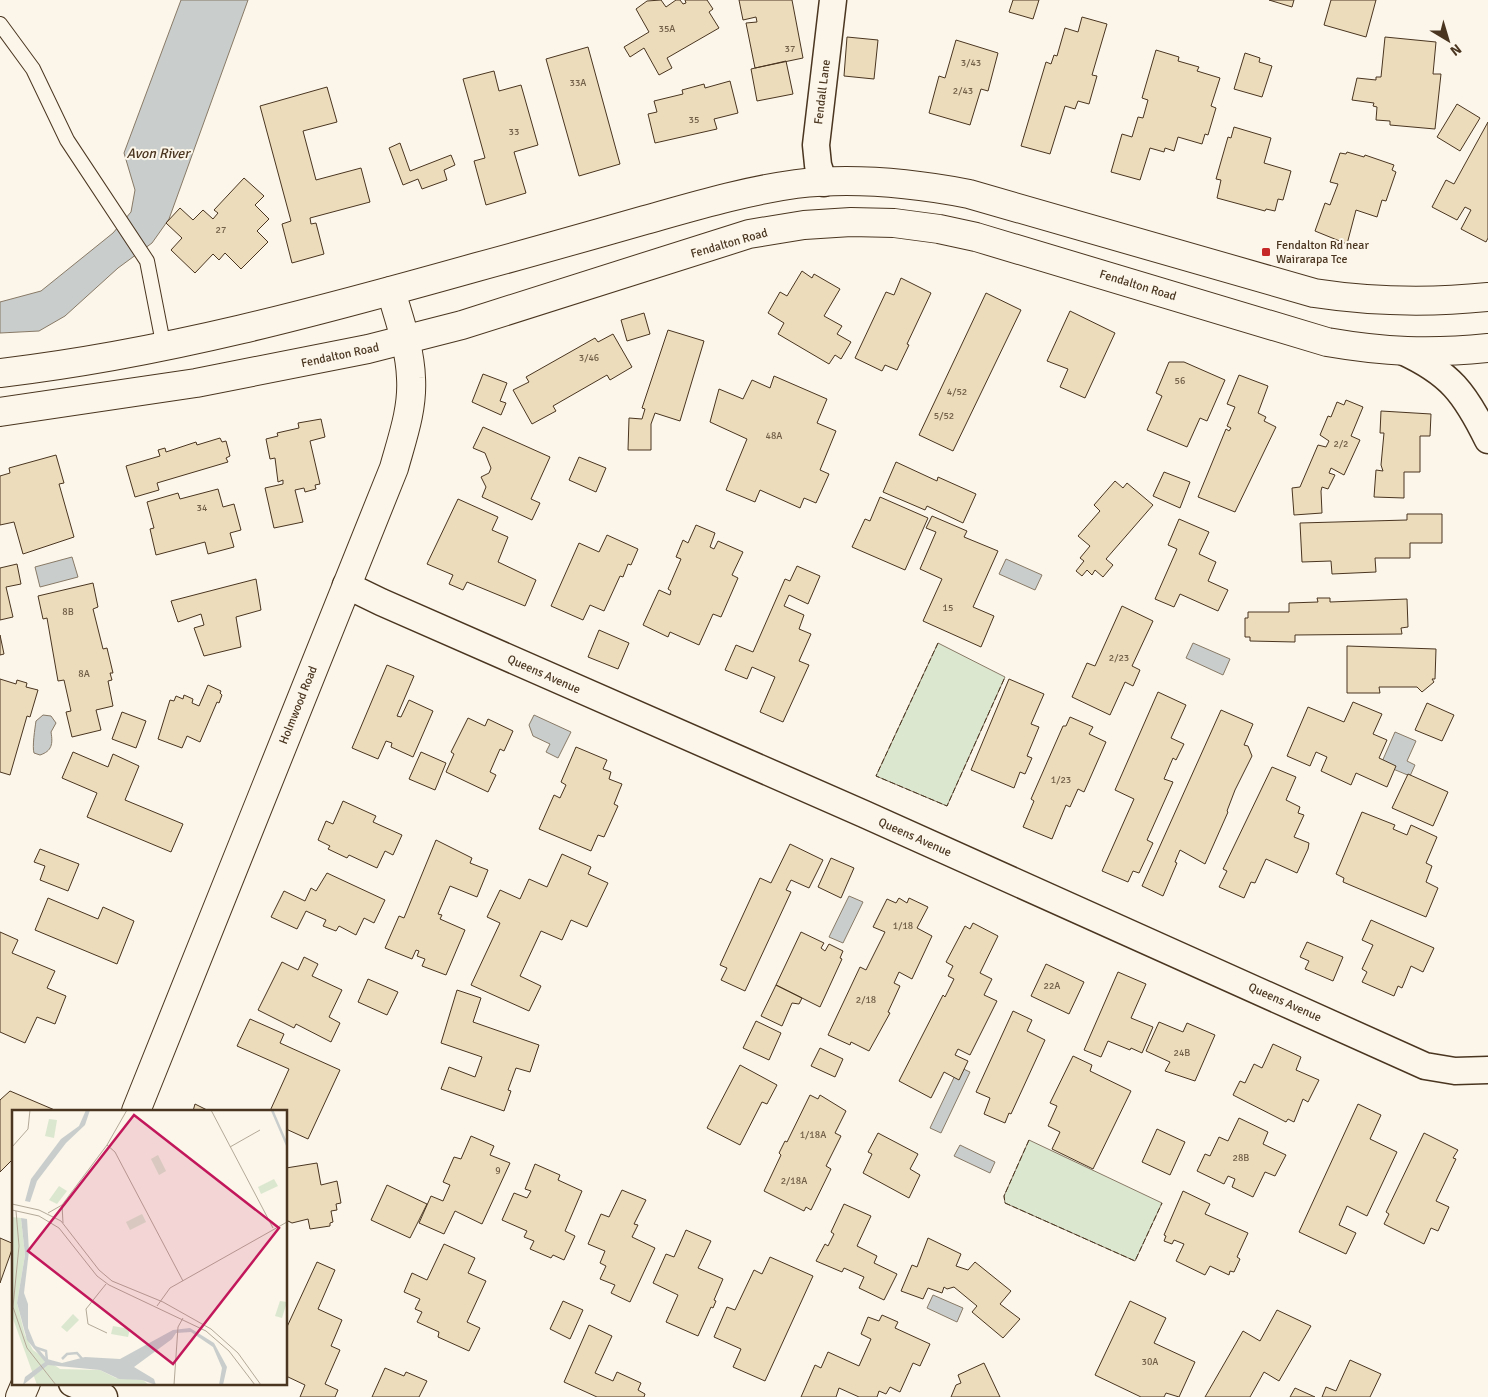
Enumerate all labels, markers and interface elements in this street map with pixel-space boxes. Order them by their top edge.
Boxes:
north arrow [1423,15,1473,65]
house number: 35A [659,23,675,35]
text: N [1447,40,1465,60]
house number: 37 [785,43,795,55]
house number: 3/43 [961,57,981,69]
street label: Fendall Lane [811,59,834,125]
house number: 33A [570,77,586,89]
house number: 2/43 [953,85,973,97]
house number: 35 [689,114,699,126]
house number: 33 [509,126,519,138]
water label: Avon River [127,145,191,162]
house number: 27 [216,224,226,236]
street label: Fendalton Road [689,225,769,262]
place label: Fendalton Rd near Wairarapa Tce [1276,238,1369,267]
marker: Fendalton Rd near Wairarapa Tce [1260,246,1272,258]
street label: Fendalton Road [1098,267,1178,304]
street label: Fendalton Road [300,340,381,371]
house number: 3/46 [579,352,599,364]
house number: 56 [1175,375,1185,387]
house number: 4/52 [947,386,967,398]
house number: 5/52 [934,410,954,422]
house number: 48A [766,430,782,442]
house number: 2/2 [1333,438,1349,450]
house number: 34 [197,502,208,514]
house number: 15 [943,602,953,614]
house number: 8B [62,606,74,618]
street label: Queens Avenue [505,652,583,697]
house number: 2/23 [1109,652,1129,664]
street label: Holmwood Road [276,664,321,746]
house number: 8A [78,668,90,680]
house number: 1/23 [1051,774,1071,786]
street label: Queens Avenue [876,815,954,860]
house number: 1/18 [893,920,913,932]
house number: 22A [1044,980,1060,992]
street label: Queens Avenue [1246,980,1324,1025]
house number: 2/18 [856,994,876,1006]
house number: 24B [1174,1047,1190,1059]
inset map [12,1110,288,1384]
house number: 1/18A [800,1129,826,1141]
house number: 28B [1233,1152,1249,1164]
house number: 9 [495,1165,501,1177]
house number: 2/18A [781,1175,807,1187]
house number: 30A [1142,1356,1158,1368]

